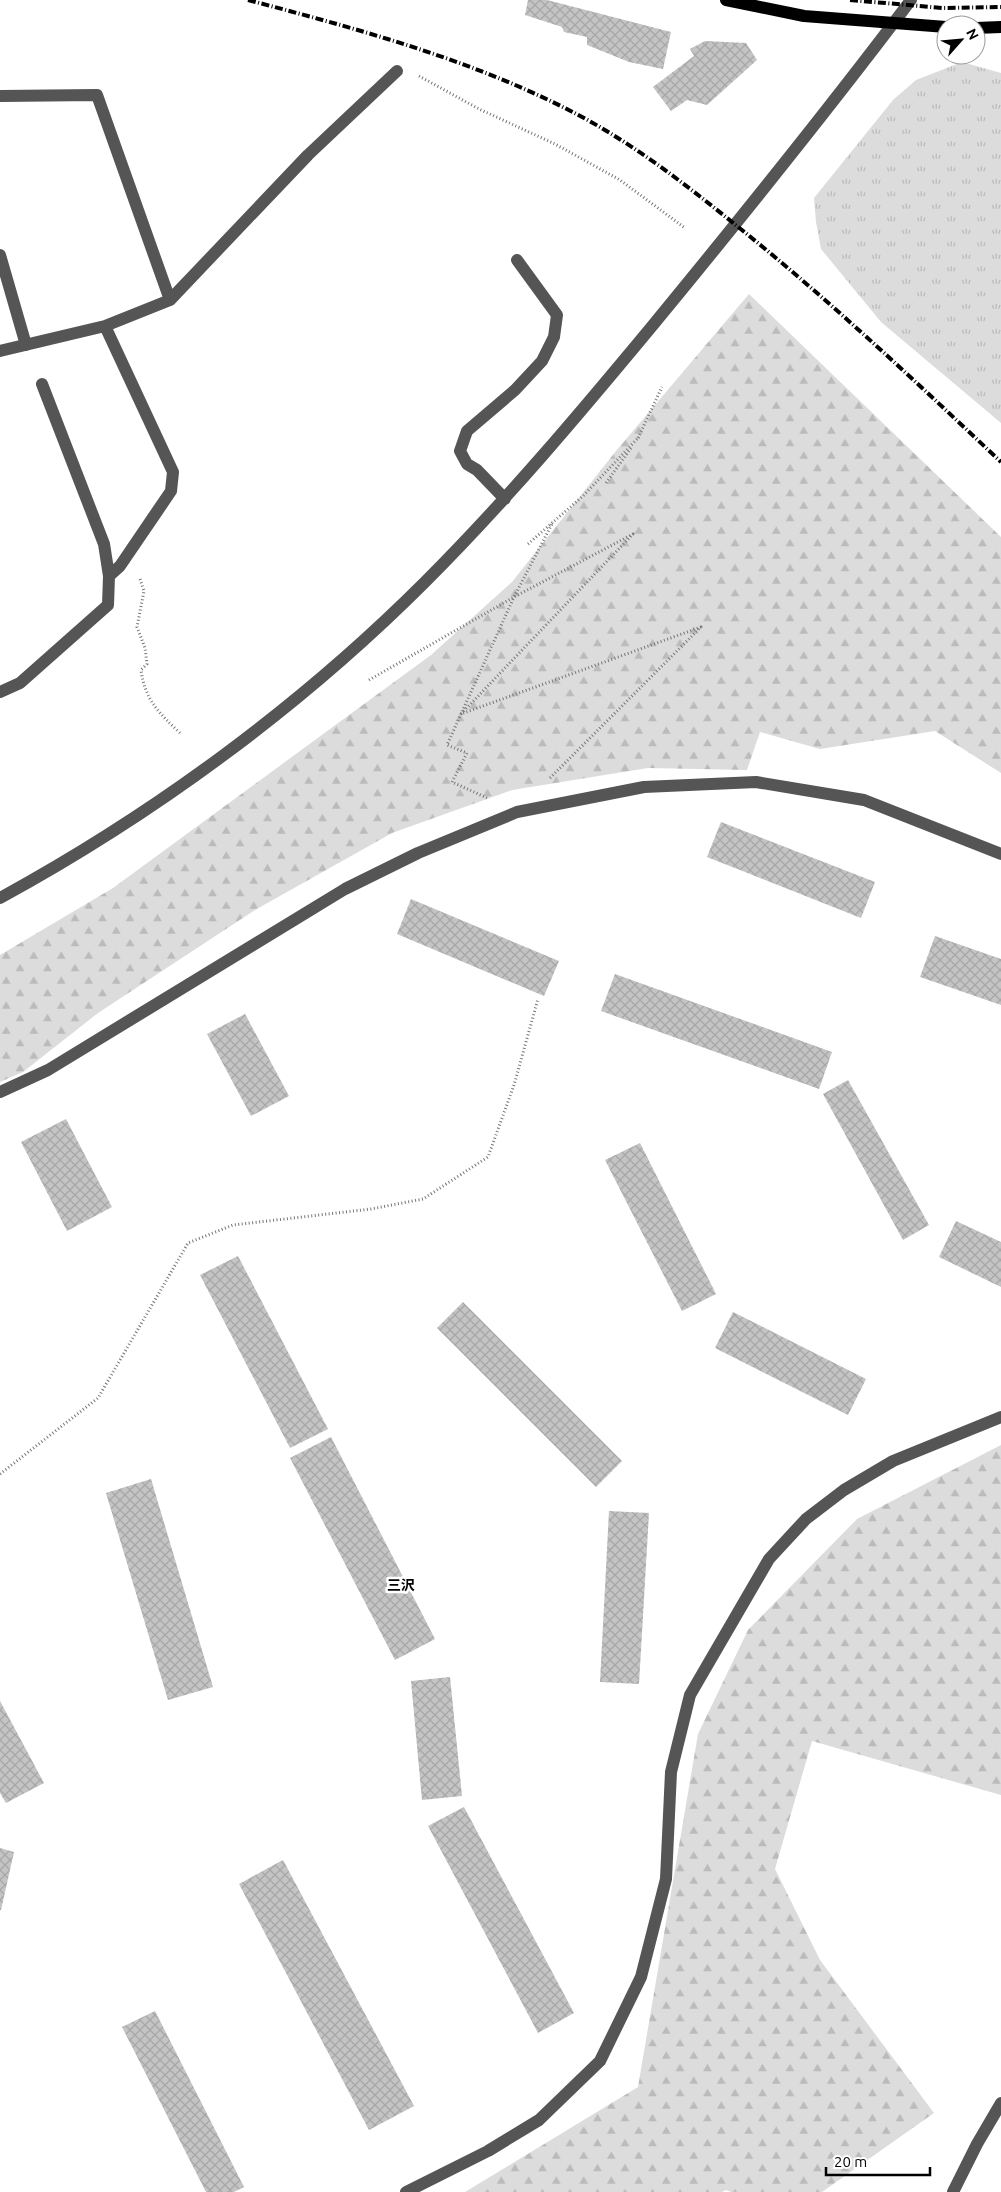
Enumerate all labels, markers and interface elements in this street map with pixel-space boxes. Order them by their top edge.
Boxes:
north arrow [936,15,986,65]
text: N [963,26,982,42]
district label: 三沢 [387,1577,415,1593]
scale bar [826,2144,930,2176]
text: 20 m [834,2153,867,2170]

